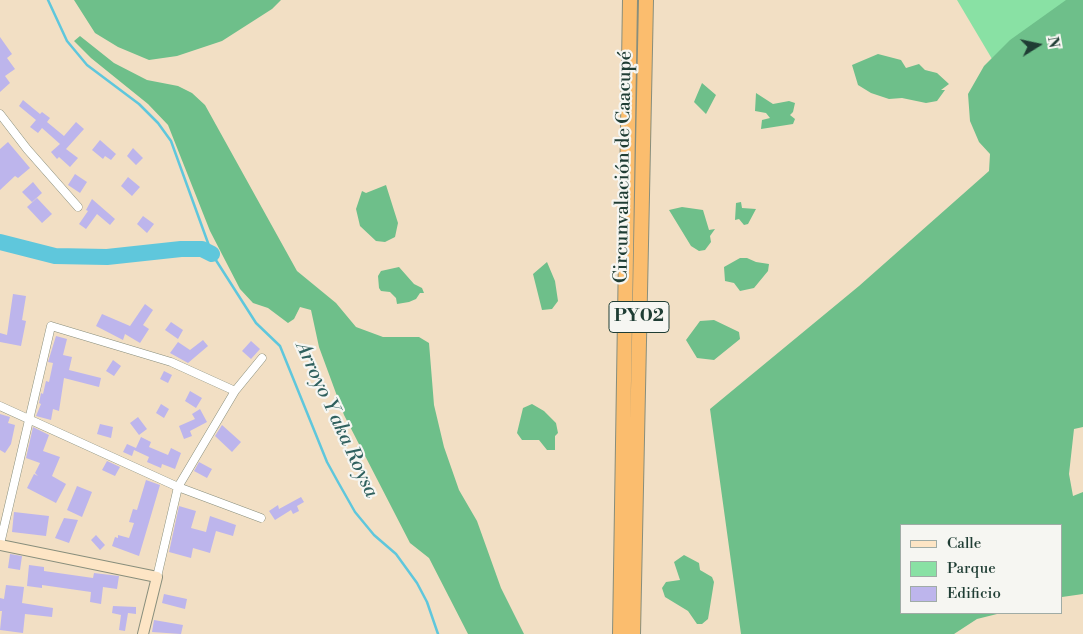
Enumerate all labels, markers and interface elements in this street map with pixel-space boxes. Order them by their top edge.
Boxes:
north arrow [1013,20,1063,70]
text: N [1043,35,1063,49]
street label: Circunvalación de Caacupé [611,51,637,283]
road number: PY02 [609,302,669,332]
water label: Arroyo Y aka Roysa [289,338,383,502]
legend [900,524,1063,614]
text: Calle [947,534,981,553]
text: Parque [947,559,996,578]
text: Edificio [947,584,1001,603]

